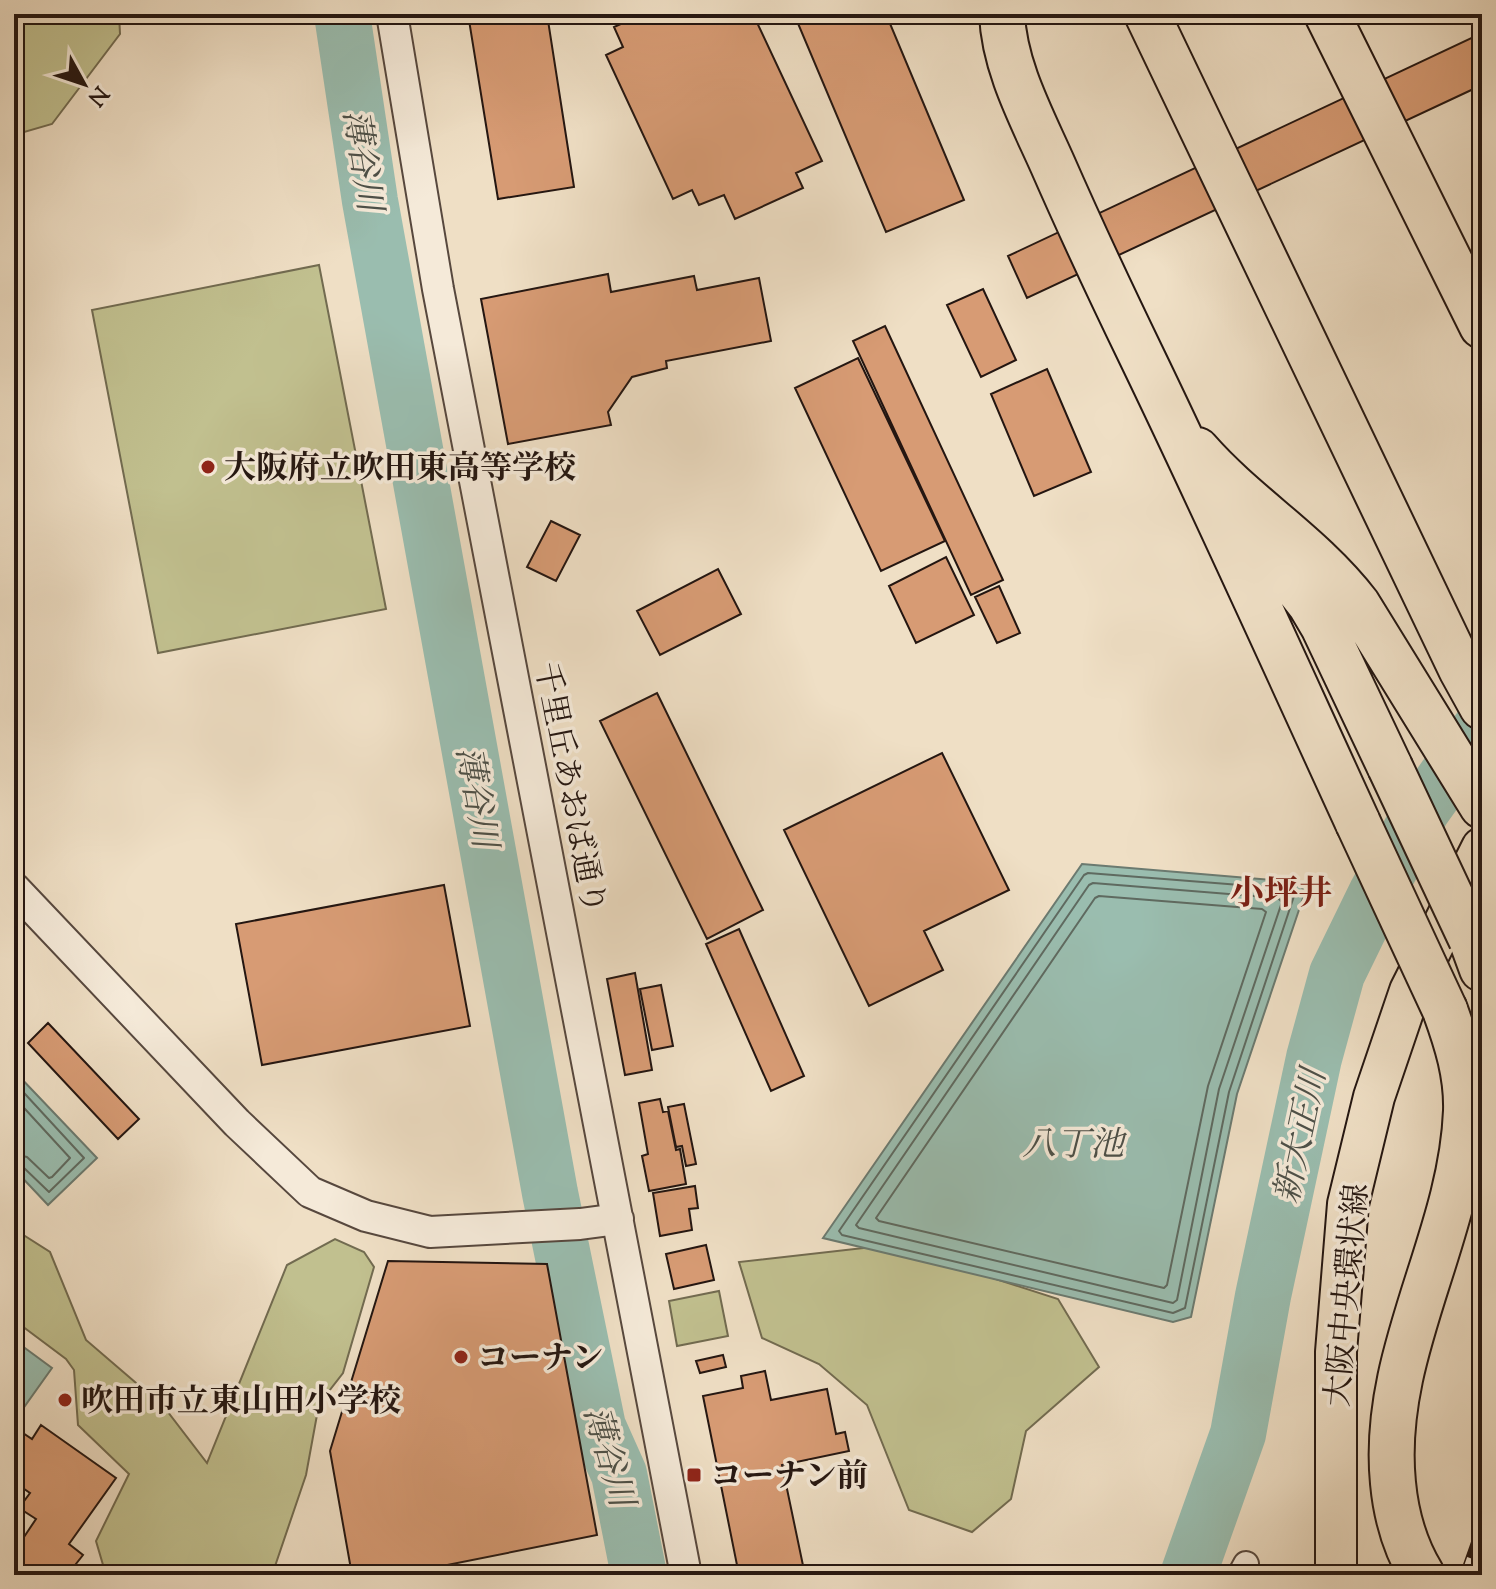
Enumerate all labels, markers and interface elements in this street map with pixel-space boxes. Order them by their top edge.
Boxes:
north arrow [44,44,124,124]
text: N [79,78,115,112]
water label: 薄谷川 [328,106,393,219]
place label: 大阪府立吹田東高等学校 [224,447,576,493]
marker: 大阪府立吹田東高等学校 [199,458,217,476]
street label: 千里丘あおば通り [521,659,615,919]
water label: 薄谷川 [442,743,508,856]
district label: 小坪井 [1230,871,1332,920]
water label: 新大正川 [1264,1061,1341,1208]
water label: 八丁池 [1022,1122,1128,1171]
street label: 大阪中央環状線 [1316,1182,1382,1409]
place label: コーナン [477,1337,603,1383]
marker: コーナン [452,1348,470,1366]
place label: 吹田市立東山田小学校 [81,1380,401,1426]
marker: 吹田市立東山田小学校 [56,1391,74,1409]
water label: 薄谷川 [569,1401,645,1517]
place label: コーナン前 [710,1455,868,1501]
marker: コーナン前 [685,1466,703,1484]

